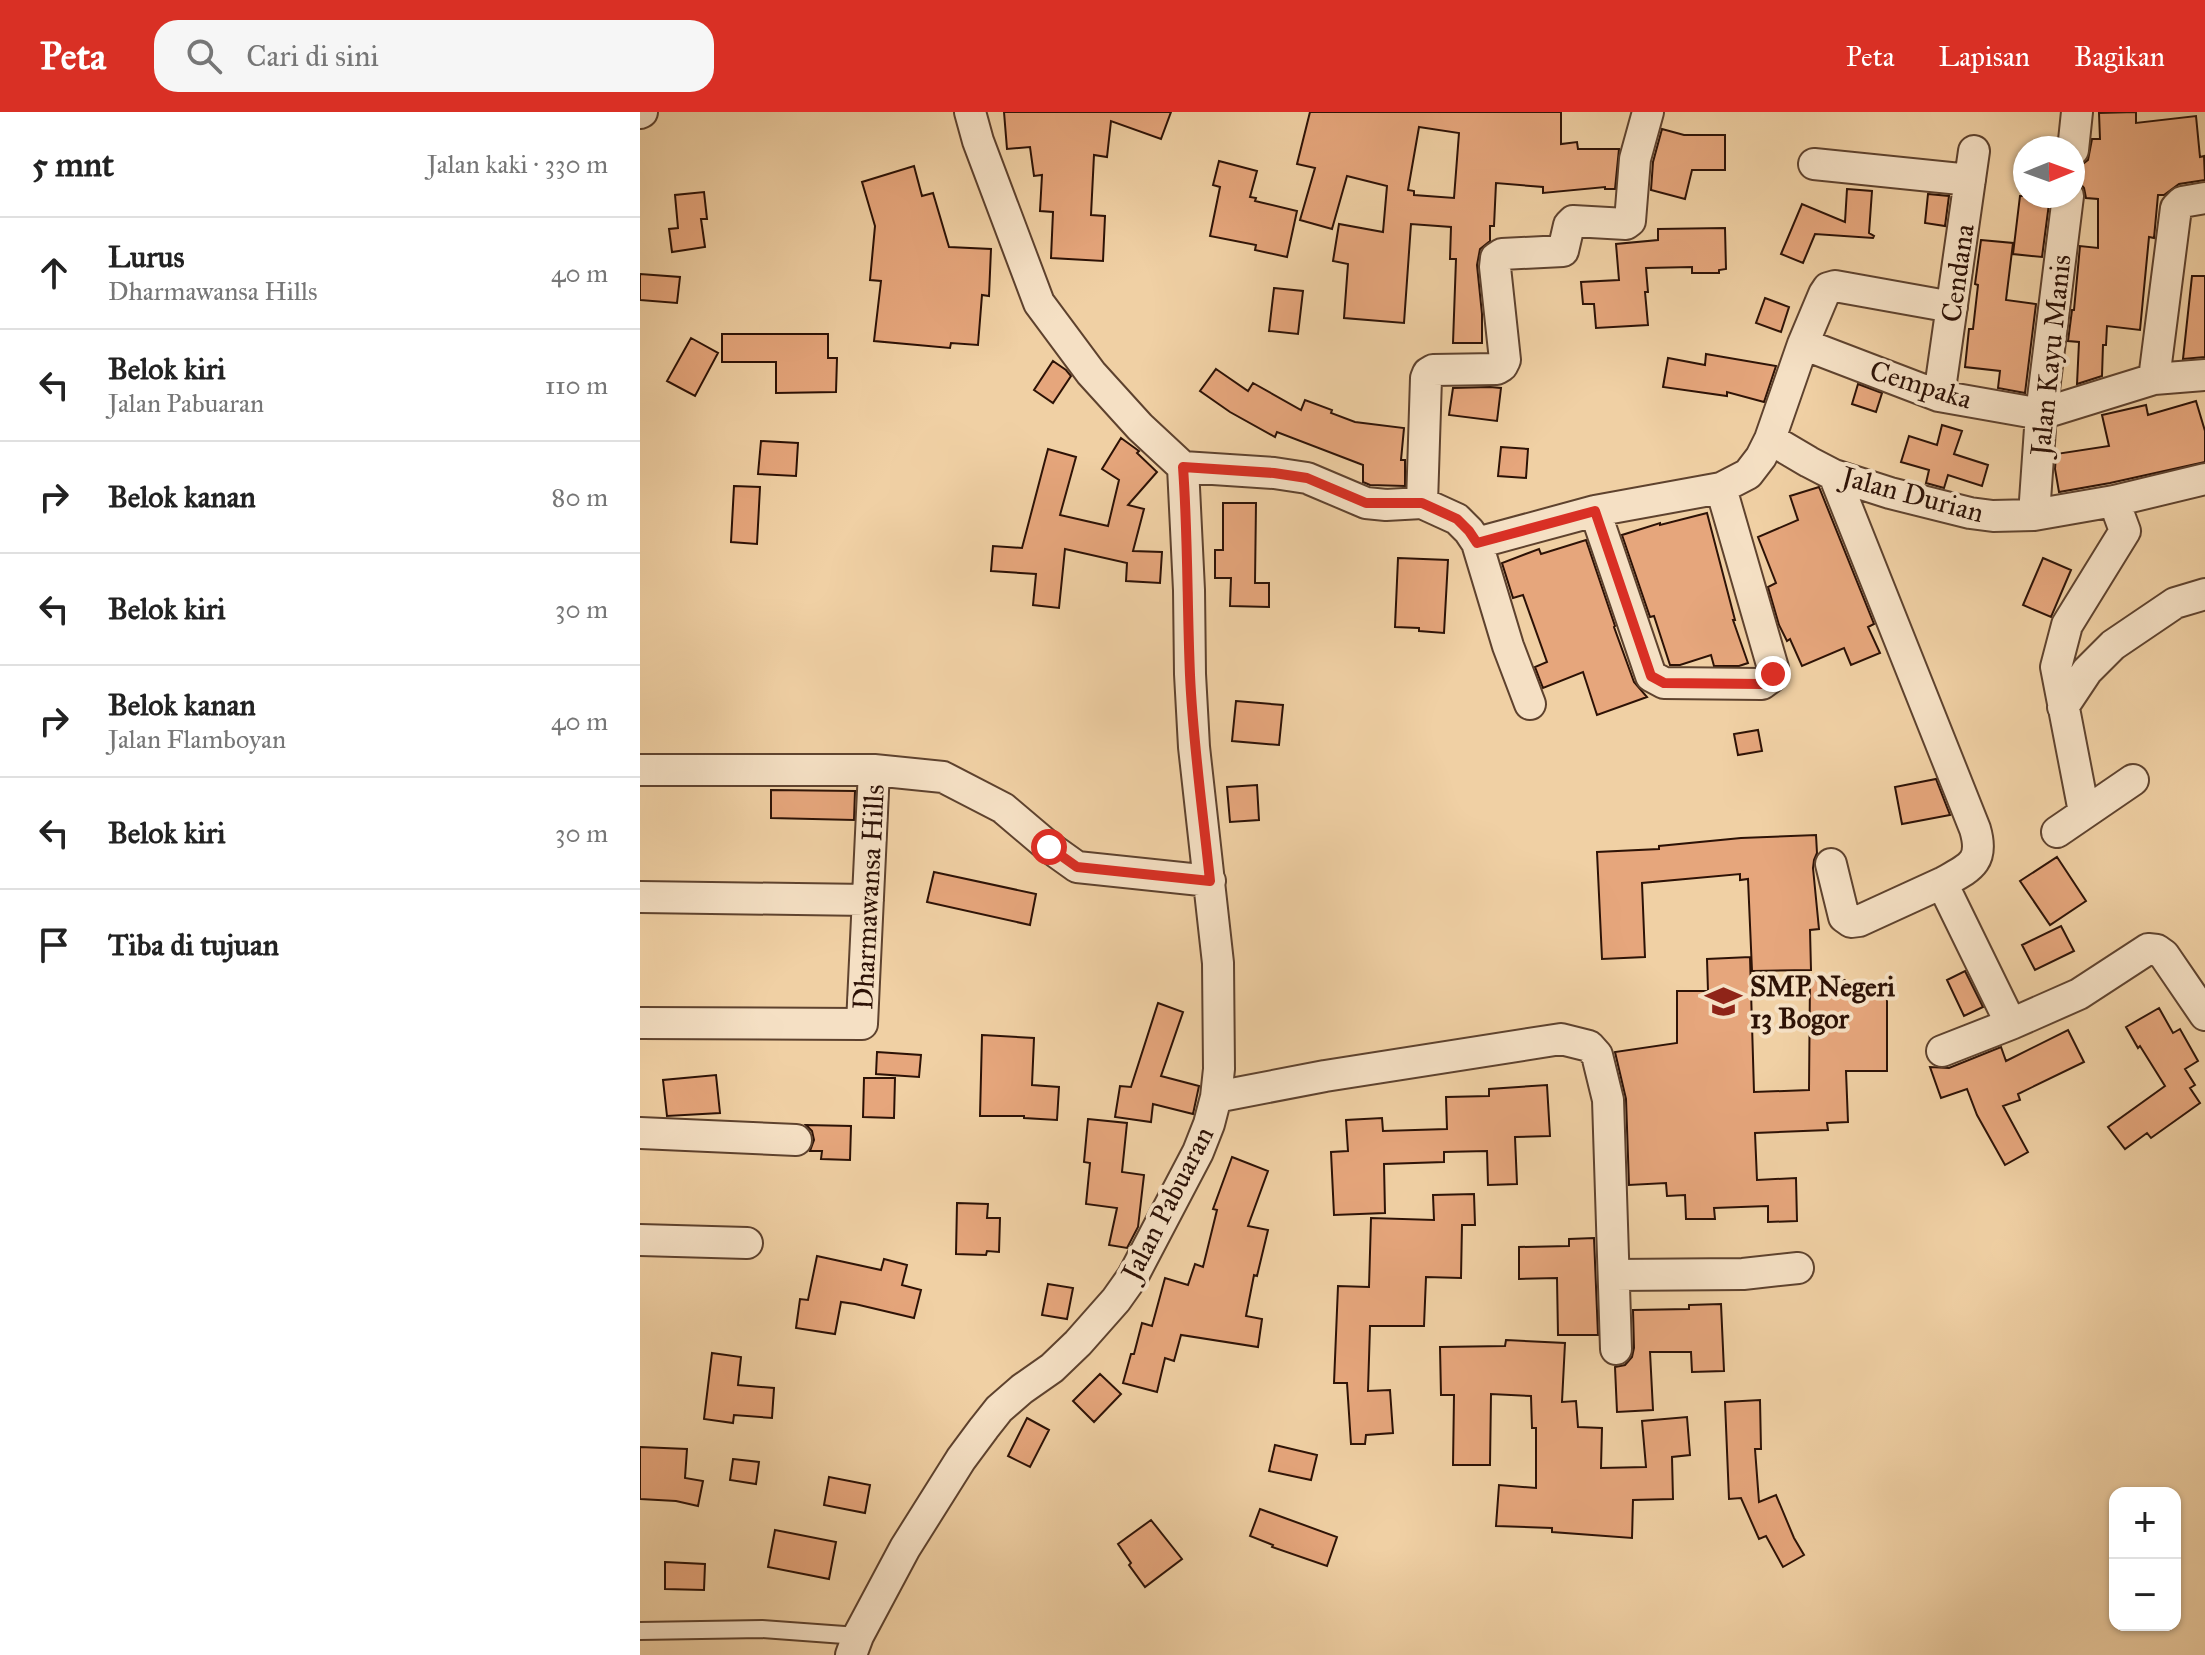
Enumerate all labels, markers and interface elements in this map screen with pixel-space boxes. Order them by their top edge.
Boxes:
search box [154,20,714,92]
text: Peta [40,33,106,79]
icon: search [182,34,226,78]
text: Cari di sini [246,38,379,74]
text: Peta [1846,39,1895,74]
text: Lapisan [1939,39,2030,74]
text: Bagikan [2074,39,2165,74]
north arrow [2013,136,2085,208]
text: 5 mnt [32,144,114,185]
text: Jalan kaki · 330 m [427,148,608,180]
street label: Cendana [1933,222,1982,324]
text: Lurus [108,239,184,275]
icon: ahead [32,251,76,295]
street label: Jalan Kayu Manis [2022,253,2078,460]
text: 40 m [551,257,608,289]
text: Dharmawansa Hills [108,275,318,307]
text: Belok kiri [108,351,226,387]
street label: Cempaka [1866,352,1976,417]
icon: left [32,363,76,407]
text: 110 m [545,369,608,401]
text: Jalan Pabuaran [108,387,264,419]
street label: Jalan Durian [1835,458,1988,530]
icon: right [32,475,76,519]
text: Belok kanan [108,479,256,515]
text: 80 m [552,481,608,513]
icon: left [32,587,76,631]
text: Belok kiri [108,591,226,627]
text: 30 m [555,593,608,625]
route end [1755,656,1791,692]
text: Belok kanan [108,687,256,723]
icon: right [32,699,76,743]
text: 40 m [551,705,608,737]
text: Jalan Flamboyan [108,723,286,755]
street label: Dharmawansa Hills [845,783,892,1011]
icon: left [32,811,76,855]
text: Belok kiri [108,815,226,851]
text: 30 m [555,817,608,849]
route start [1031,829,1067,865]
icon: arrive [32,923,76,967]
text: Tiba di tujuan [108,927,279,963]
place label: SMP Negeri 13 Bogor [1750,969,1895,1036]
school or university icon: SMP Negeri 13 Bogor [1705,983,1743,1021]
street label: Jalan Pabuaran [1112,1120,1221,1289]
map controls [2109,1487,2181,1631]
button: + [2109,1487,2181,1559]
button: − [2109,1559,2181,1631]

